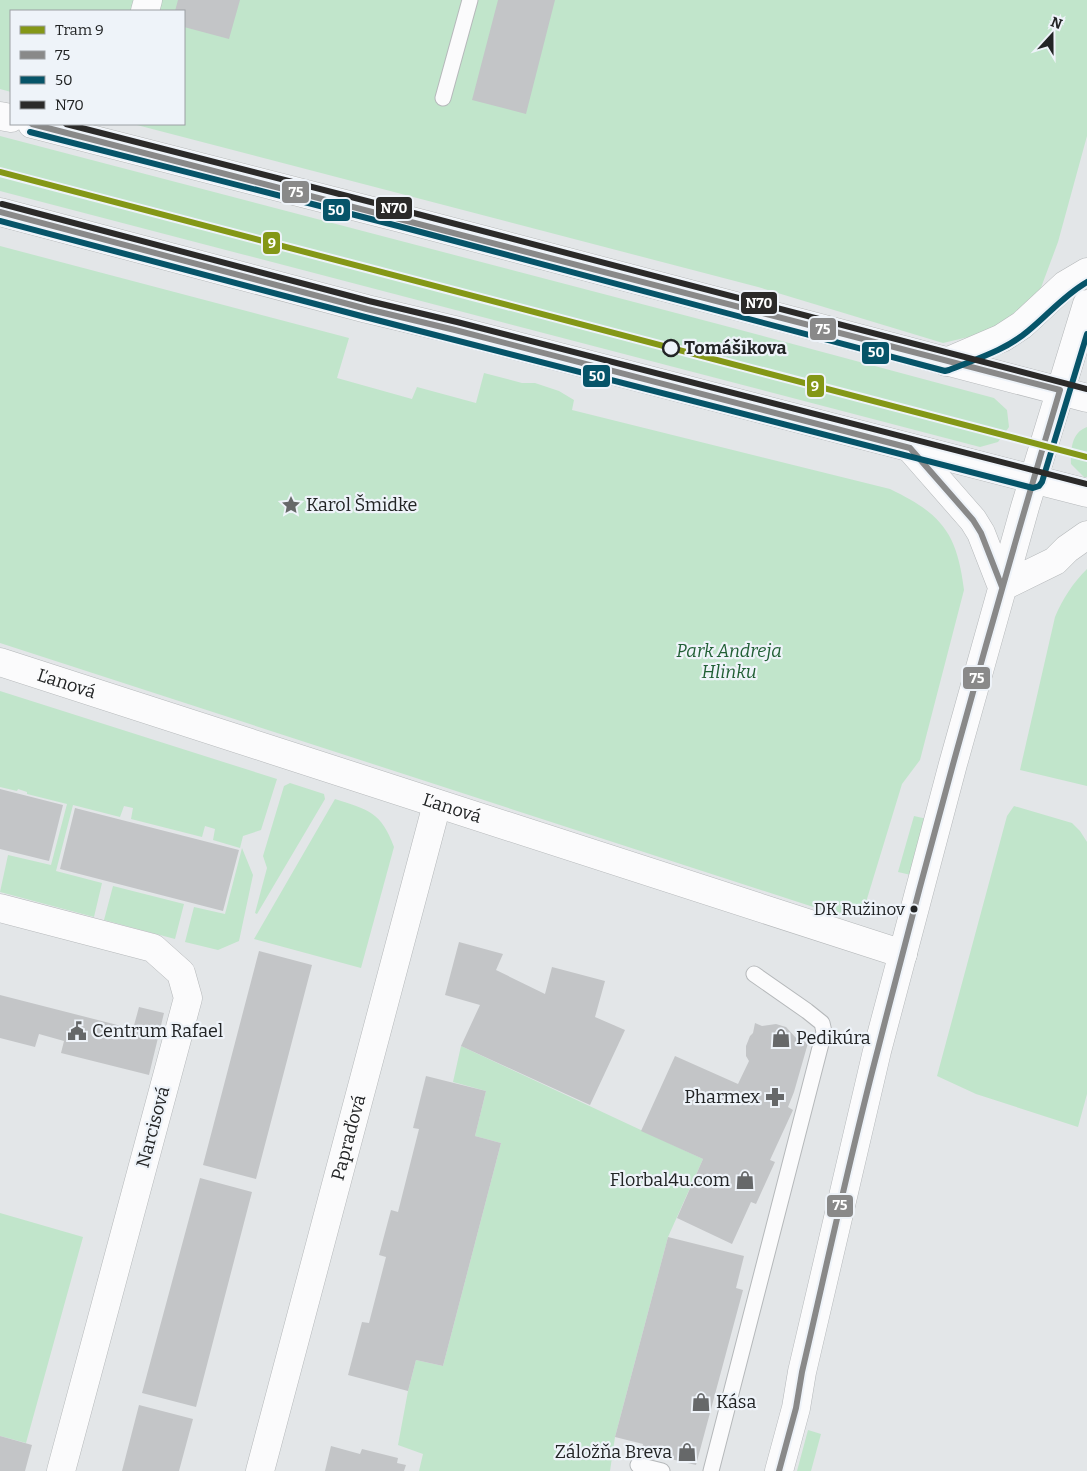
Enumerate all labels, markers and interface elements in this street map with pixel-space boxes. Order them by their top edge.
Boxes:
legend [10,10,185,125]
north arrow [1027,10,1077,60]
text: N [1048,13,1065,33]
text: Tram 9 [55,21,104,39]
text: 75 [55,46,70,64]
text: 50 [55,71,73,89]
text: N70 [55,96,84,114]
line badge: 75 [281,180,310,204]
text: 75 [288,184,304,201]
line badge: N70 [375,196,413,220]
line badge: 50 [322,198,351,222]
text: N70 [381,200,408,217]
text: 50 [328,202,344,219]
line badge: 9 [262,231,281,255]
text: 9 [268,235,276,252]
line badge: N70 [740,291,778,315]
text: N70 [746,295,773,312]
line badge: 75 [809,317,837,341]
text: 75 [815,321,831,338]
place label: Tomášikova [684,337,787,359]
marker: Tomášikova [662,339,680,357]
line badge: 50 [861,341,890,365]
text: 50 [868,344,884,361]
line badge: 50 [582,364,611,388]
text: 50 [589,368,605,385]
line badge: 9 [806,374,825,398]
text: 9 [811,378,819,395]
place icon: Karol Šmidke [280,494,302,516]
place label: Karol Šmidke [306,494,417,516]
park label: Park Andreja Hlinku [676,640,782,683]
street label: Ľanová [35,664,99,703]
line badge: 75 [962,666,991,690]
text: 75 [969,670,985,687]
street label: Ľanová [420,788,484,828]
place label: DK Ružinov [814,899,906,920]
marker: DK Ružinov [909,904,919,914]
public building icon: Centrum Rafael [66,1020,88,1042]
place label: Centrum Rafael [92,1020,223,1042]
shop icon: Pedikúra [770,1027,792,1049]
place label: Pedikúra [796,1027,871,1049]
street label: Narcisová [132,1084,174,1170]
place label: Pharmex [684,1086,760,1108]
pharmacy icon: Pharmex [764,1086,786,1108]
street label: Papraďová [327,1092,370,1183]
place label: Florbal4u.com [610,1169,730,1191]
shop icon: Florbal4u.com [734,1169,756,1191]
line badge: 75 [826,1194,854,1218]
text: 75 [832,1197,848,1214]
shop icon: Kása [690,1391,712,1413]
place label: Kása [716,1391,756,1413]
place label: Záložňa Breva [555,1441,672,1463]
shop icon: Záložňa Breva [676,1441,698,1463]

